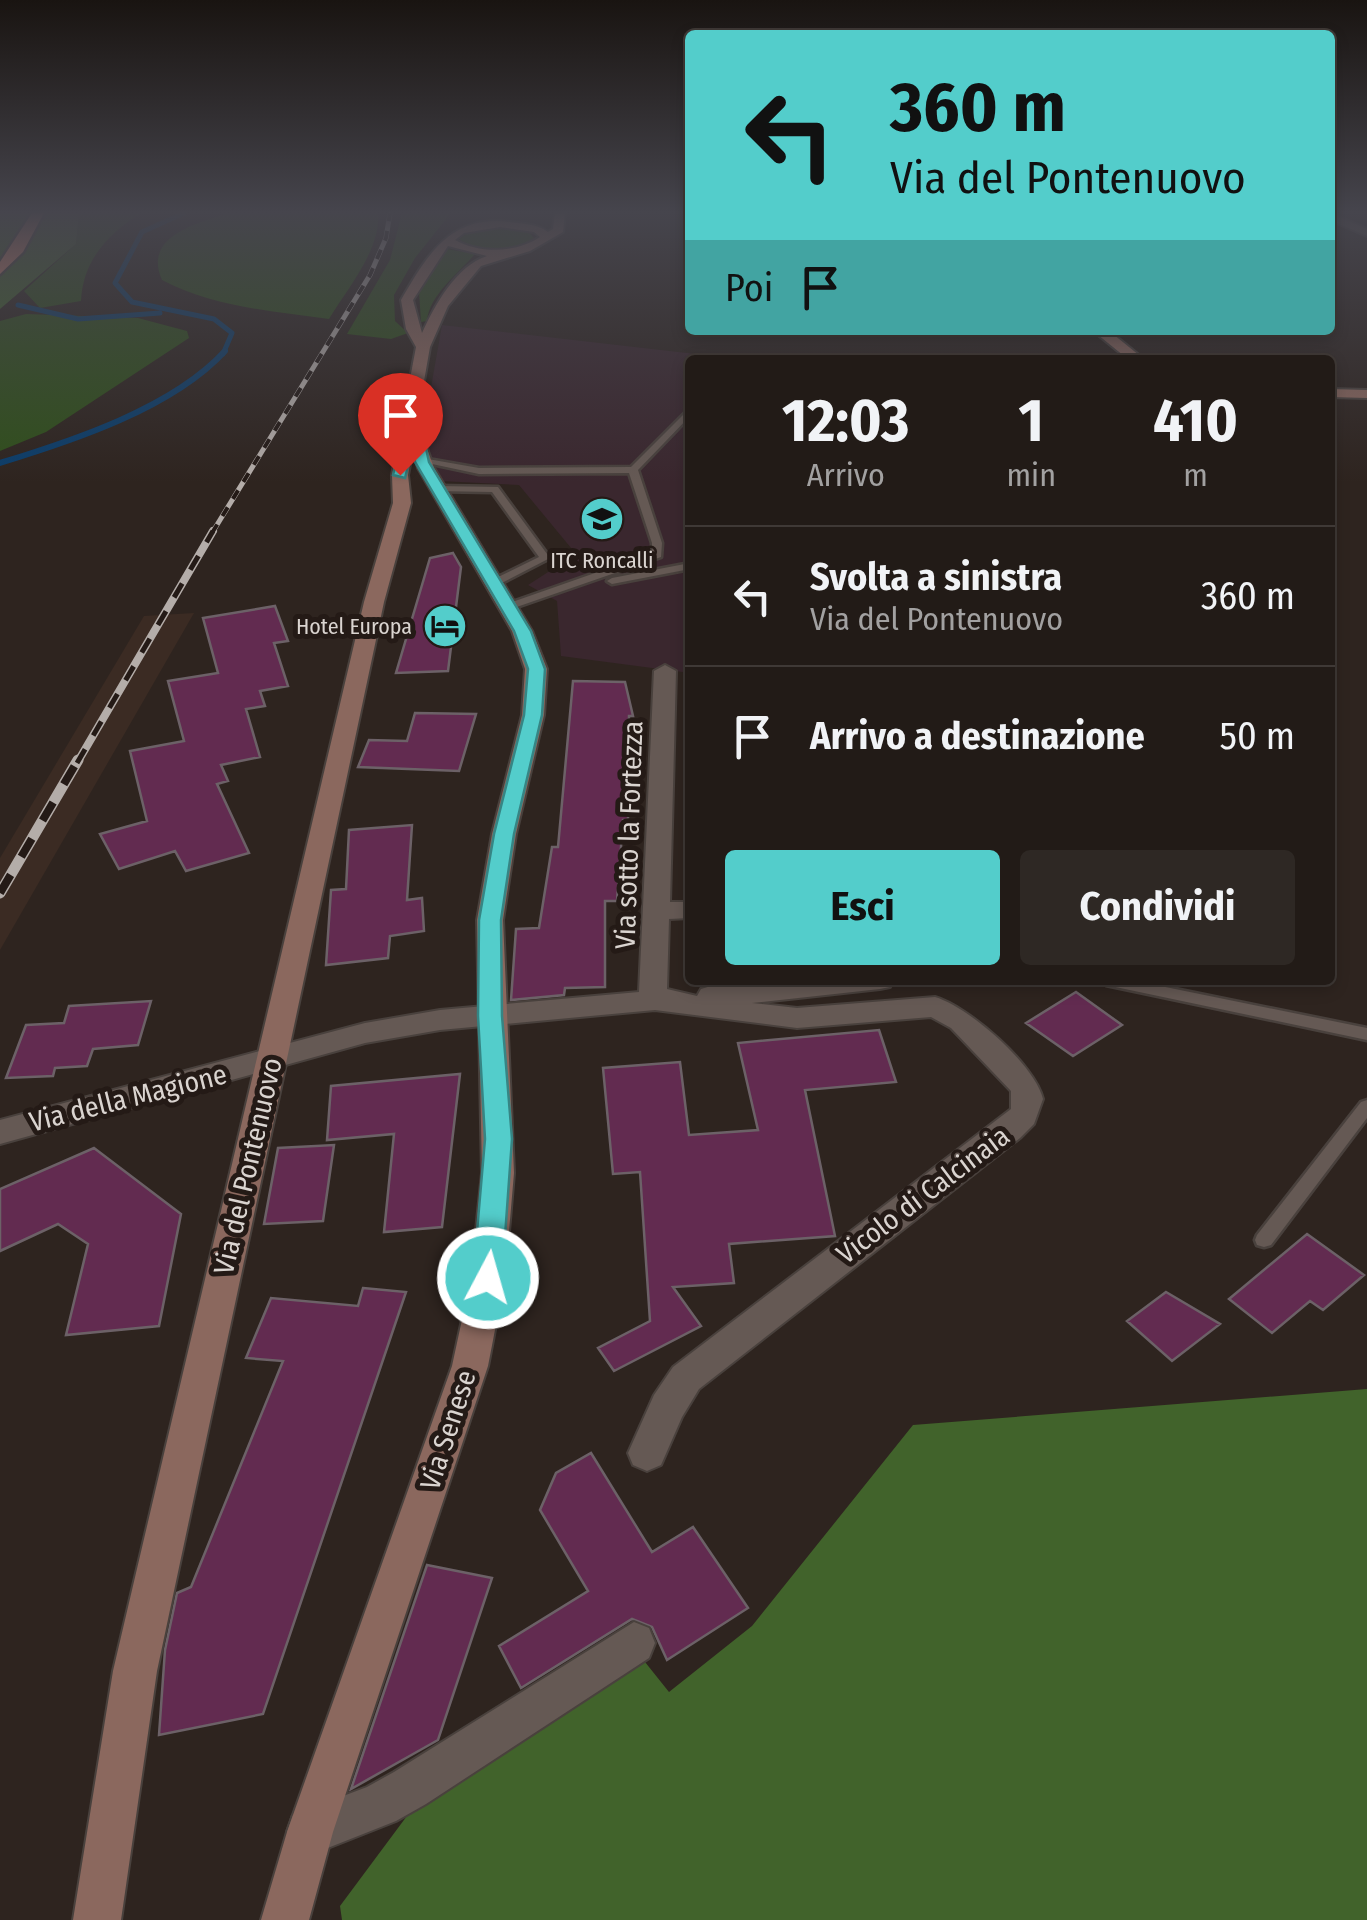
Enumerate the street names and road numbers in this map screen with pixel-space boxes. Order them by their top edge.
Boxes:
street label: Via sotto la Fortezza [609,720,649,950]
street label: Via del Pontenuovo [207,1054,289,1278]
street label: Via della Magione [26,1058,230,1138]
street label: Vicolo di Calcinaia [830,1119,1016,1271]
street label: Via Senese [413,1366,483,1494]

